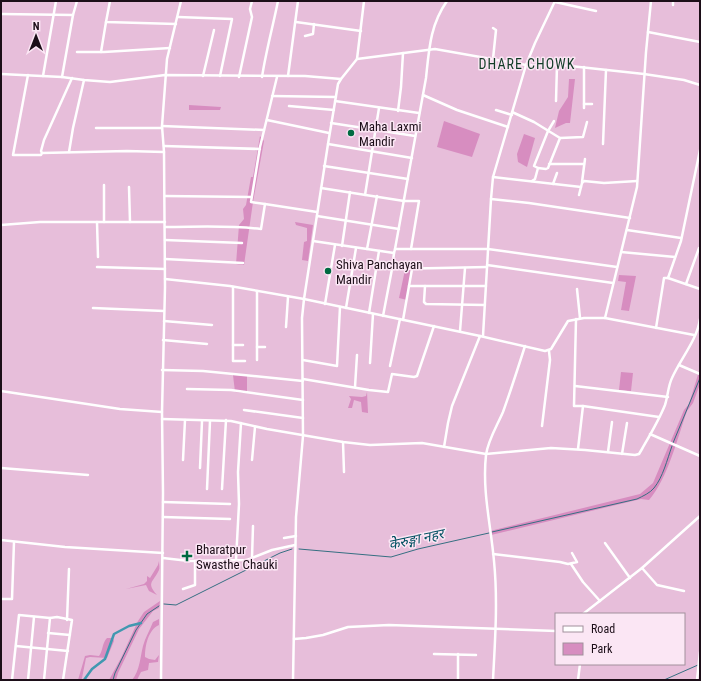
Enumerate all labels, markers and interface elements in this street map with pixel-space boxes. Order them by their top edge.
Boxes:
north arrow [16,16,56,56]
text: N [33,20,40,33]
district label: DHARE CHOWK [479,56,575,72]
place label: Maha Laxmi Mandir [359,119,421,149]
marker: Maha Laxmi Mandir [346,128,356,138]
place label: Shiva Panchayan Mandir [336,257,423,287]
marker: Shiva Panchayan Mandir [323,266,333,276]
water label: केेरुङ्गा नहर [387,525,448,553]
place label: Bharatpur Swasthe Chauki [196,542,278,572]
marker: Bharatpur Swasthe Chauki [181,550,193,562]
legend [555,613,685,665]
text: Road [591,622,615,636]
text: Park [591,642,613,656]

